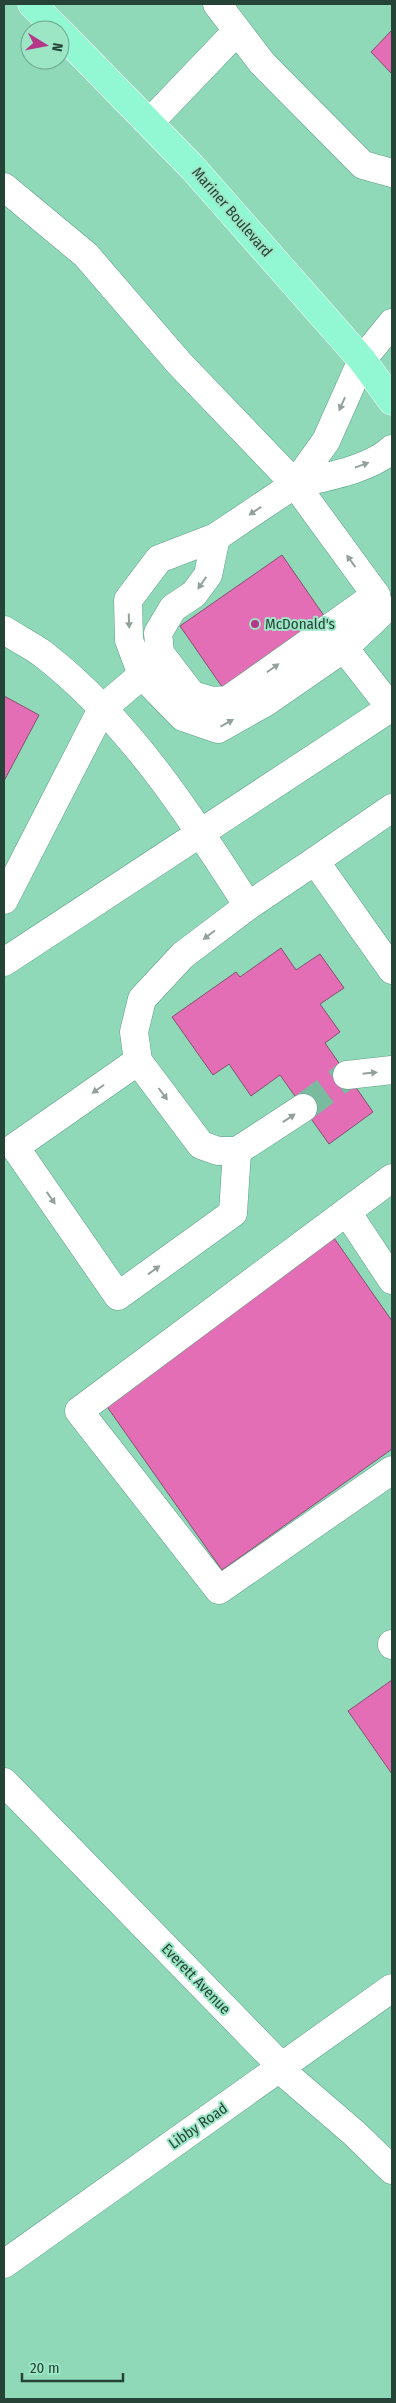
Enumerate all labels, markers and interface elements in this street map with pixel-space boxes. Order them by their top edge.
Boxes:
north arrow [20,20,70,70]
text: N [48,42,66,53]
street label: Mariner Boulevard [188,163,276,261]
one-way arrow [338,397,346,411]
one-way arrow [355,461,370,469]
one-way arrow [248,506,262,516]
one-way arrow [346,554,356,568]
one-way arrow [196,576,207,589]
one-way arrow [125,613,133,629]
place label: McDonald's [265,615,335,633]
marker: McDonald's [249,618,261,630]
one-way arrow [266,663,280,673]
one-way arrow [221,719,234,728]
one-way arrow [203,930,216,941]
one-way arrow [362,1069,378,1077]
one-way arrow [91,1084,105,1094]
one-way arrow [157,1087,168,1100]
one-way arrow [282,1113,296,1122]
one-way arrow [46,1191,56,1205]
one-way arrow [147,1265,161,1275]
street label: Everett Avenue [158,1940,234,2018]
street label: Libby Road [165,2099,231,2153]
scale bar [22,2350,124,2382]
text: 20 m [30,2359,60,2377]

